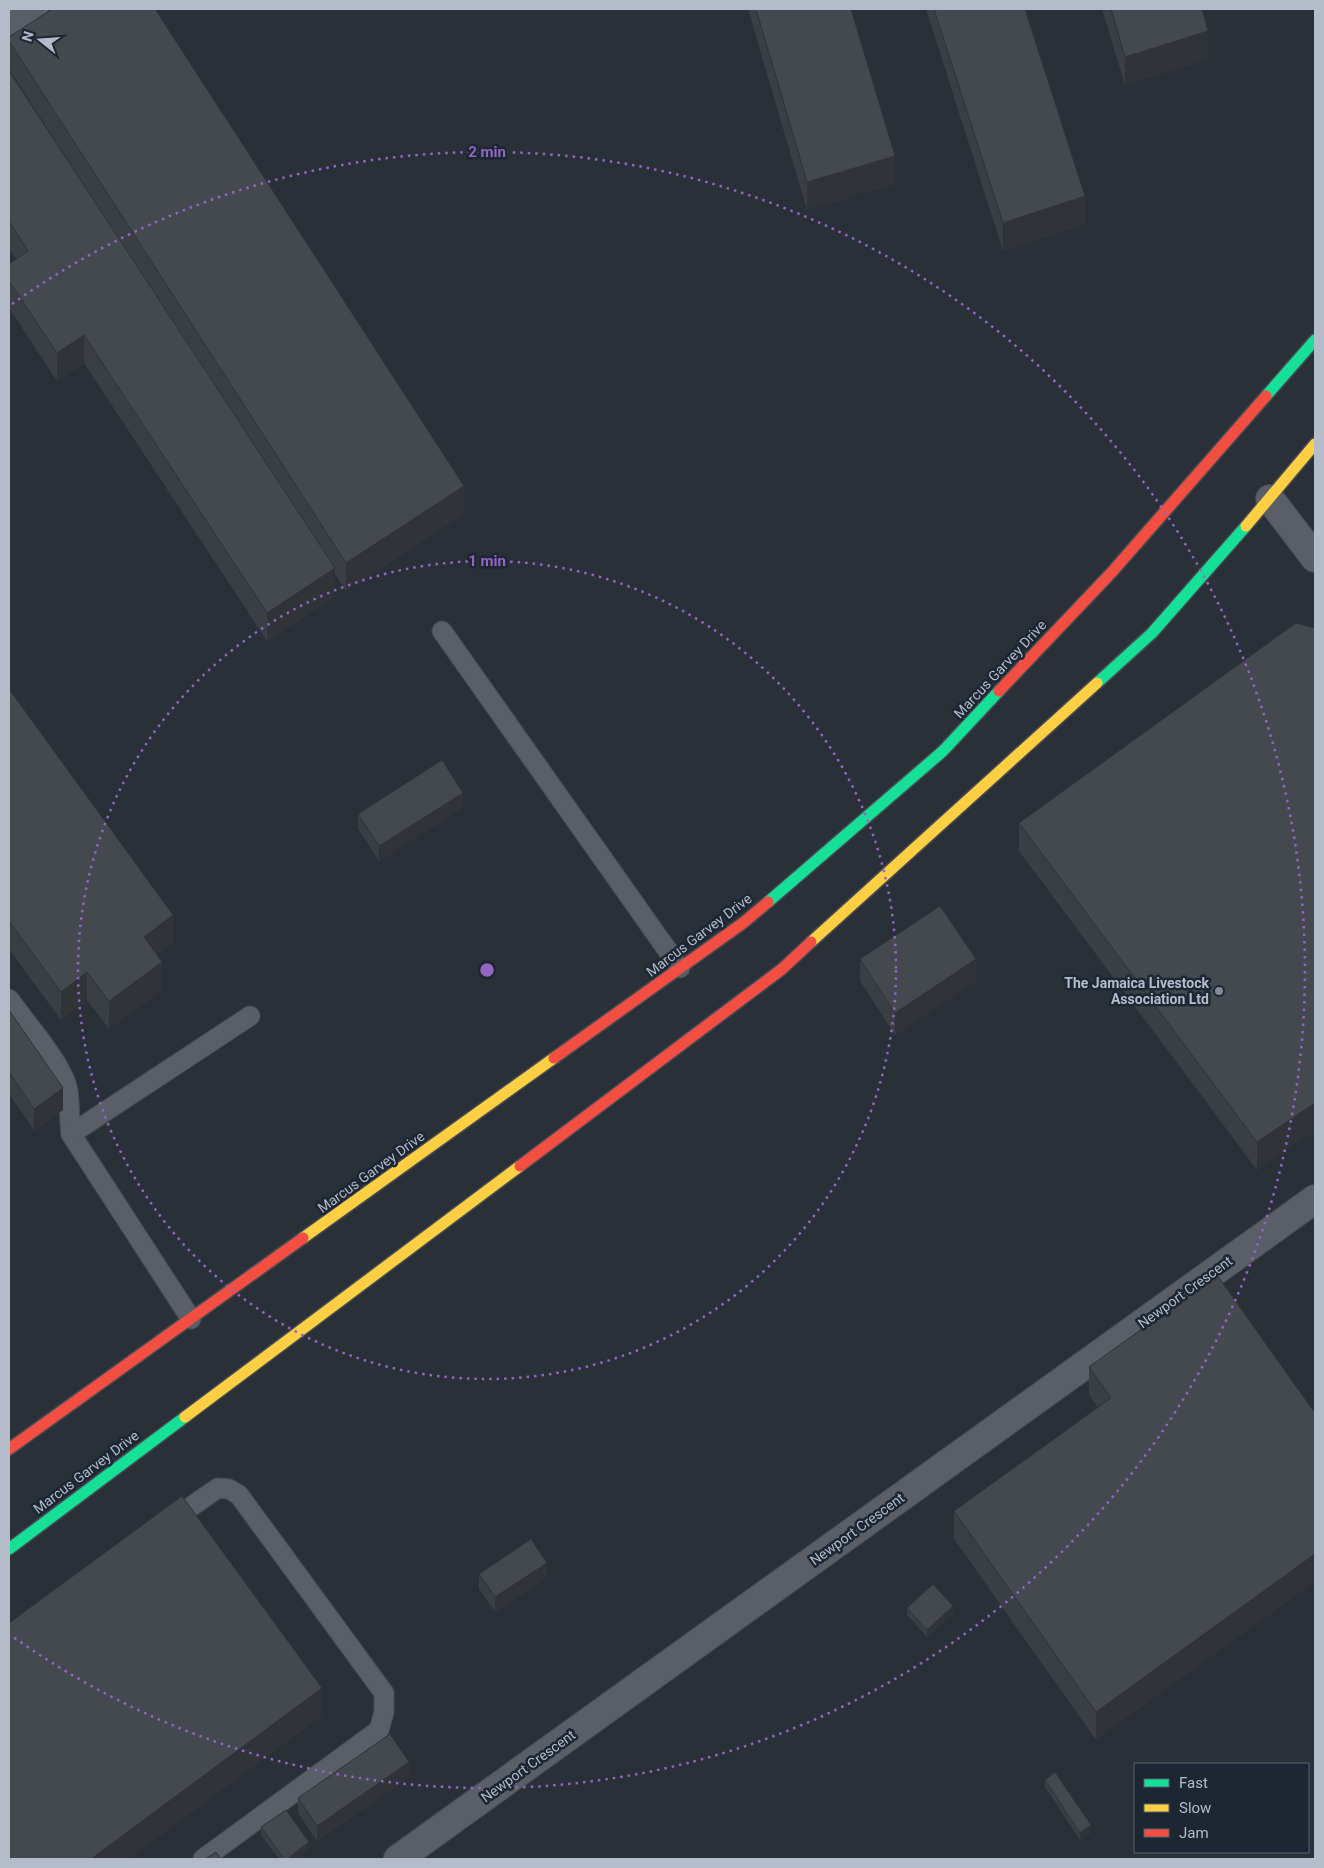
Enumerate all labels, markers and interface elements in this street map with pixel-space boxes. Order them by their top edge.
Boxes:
north arrow [15,15,65,65]
text: N [18,29,37,43]
text: 2 min [468,143,506,161]
text: 1 min [468,552,506,570]
street label: Marcus Garvey Drive [951,617,1049,721]
street label: Marcus Garvey Drive [643,890,755,980]
centre of rings [478,961,496,979]
place label: The Jamaica Livestock Association Ltd [1064,975,1210,1007]
marker: The Jamaica Livestock Association Ltd [1213,985,1225,997]
street label: Marcus Garvey Drive [315,1128,427,1216]
street label: Newport Crescent [1135,1252,1235,1331]
street label: Marcus Garvey Drive [30,1427,142,1517]
street label: Newport Crescent [807,1489,907,1568]
street label: Newport Crescent [478,1726,578,1805]
legend [1134,1763,1309,1853]
text: Fast [1179,1774,1208,1792]
text: Slow [1179,1799,1211,1817]
text: Jam [1179,1824,1209,1842]

